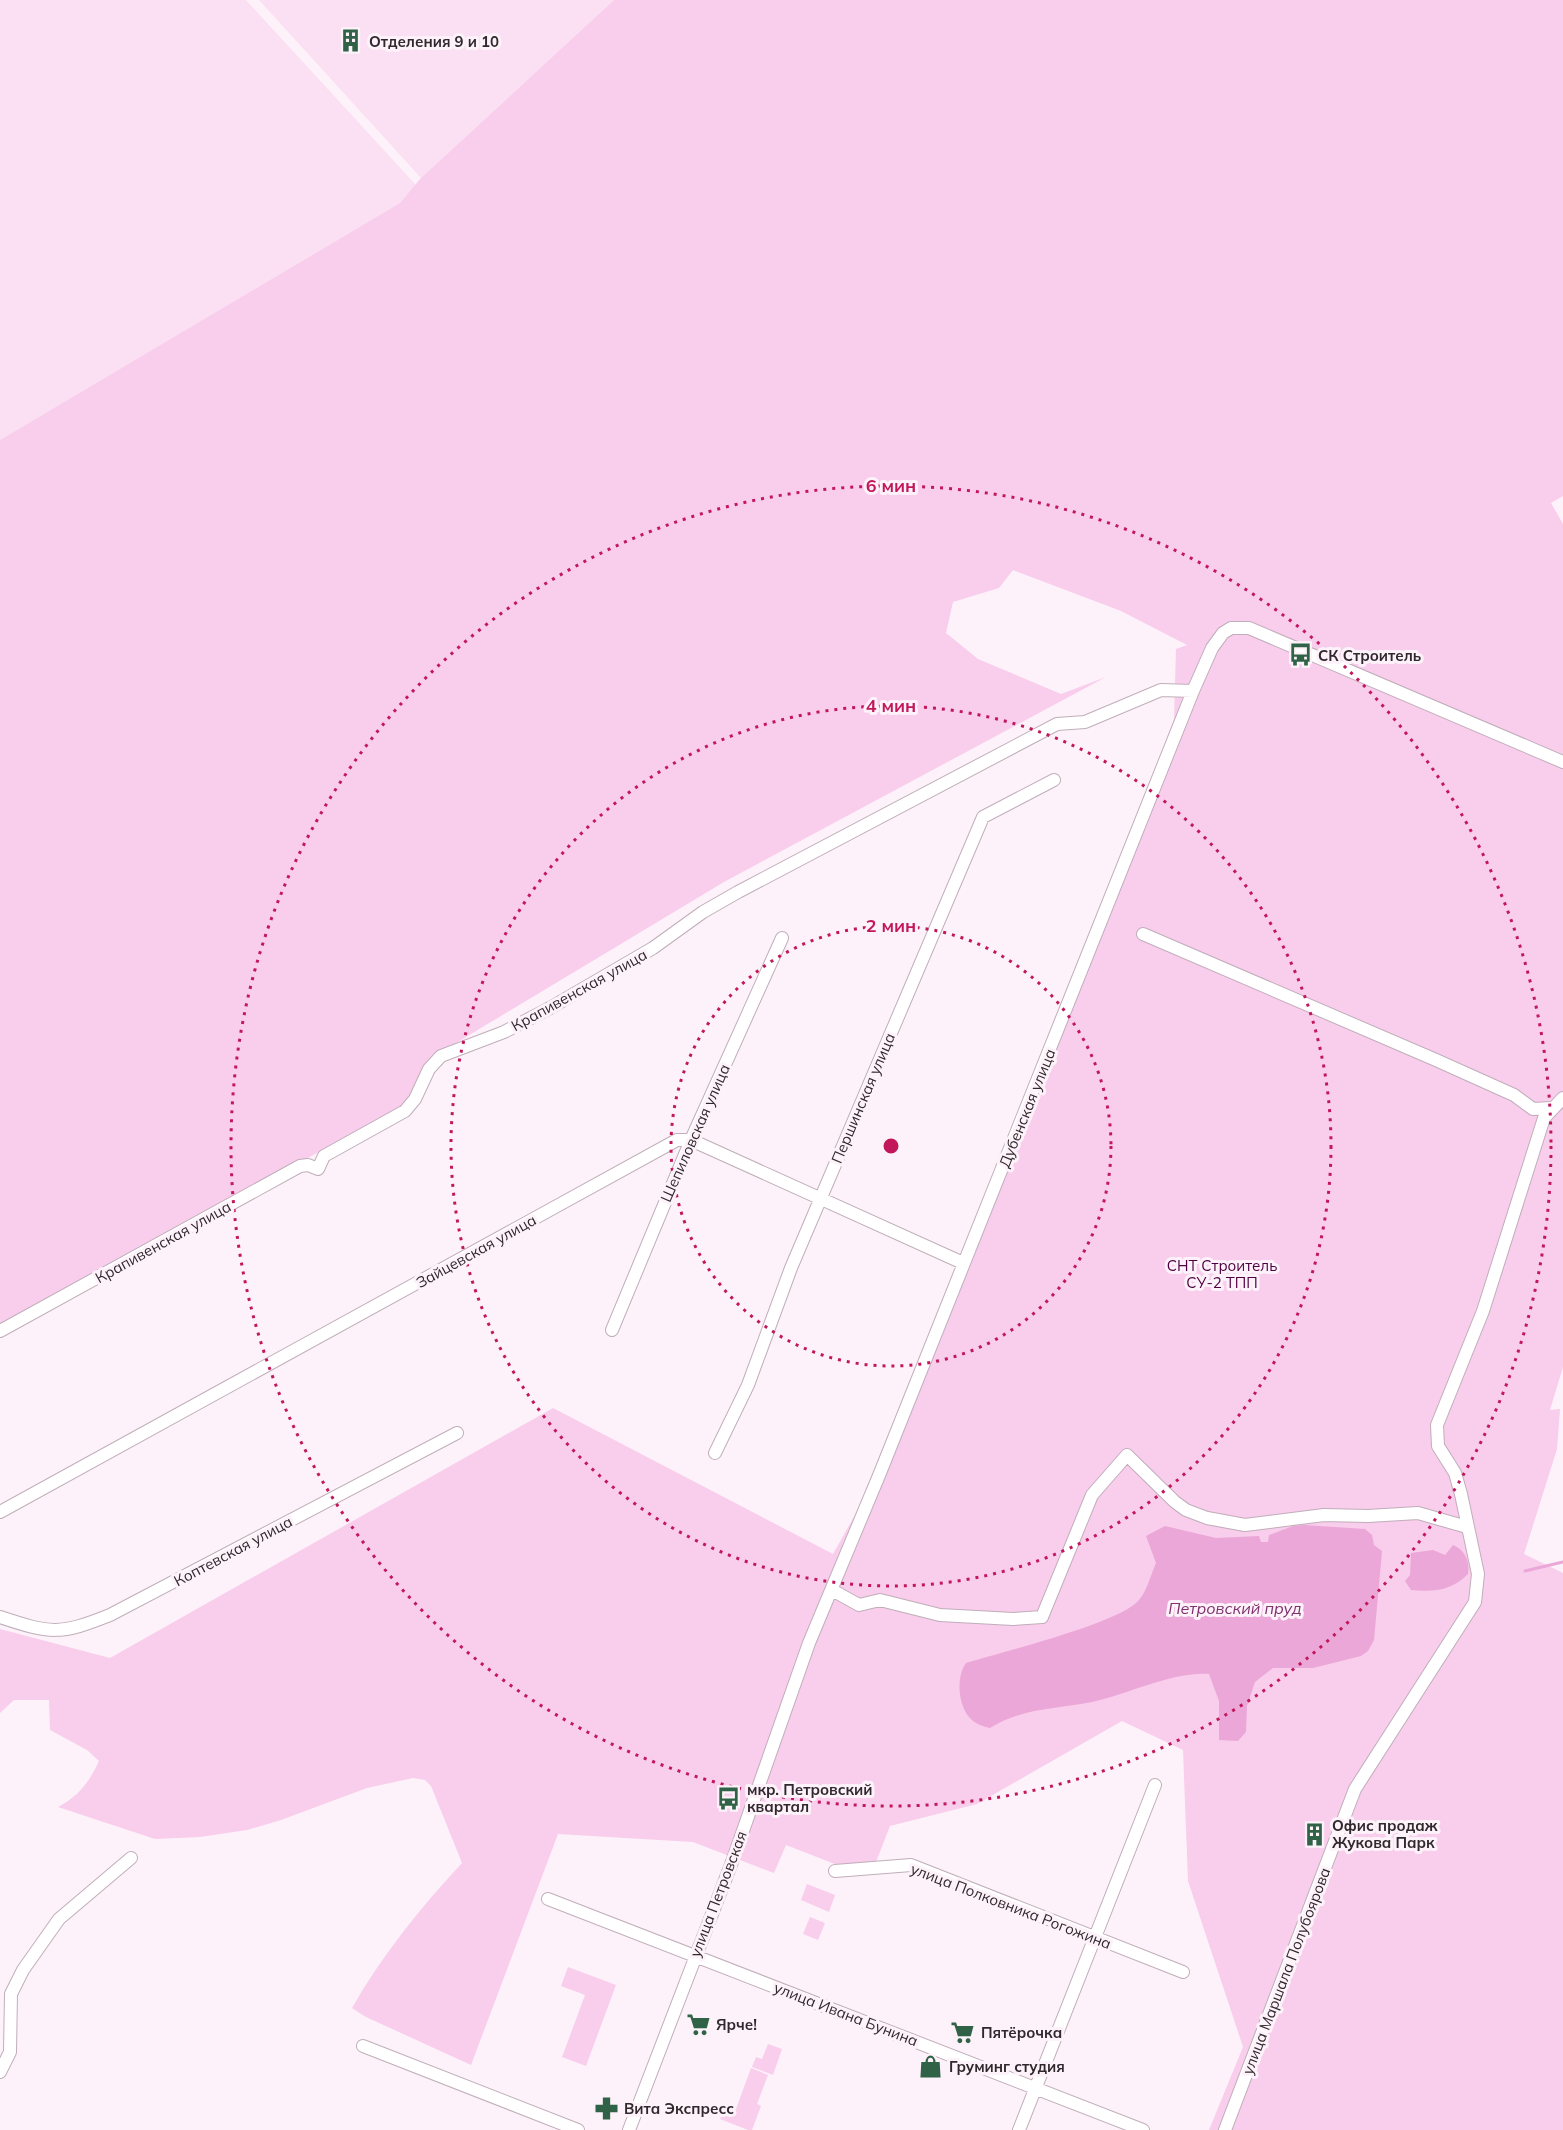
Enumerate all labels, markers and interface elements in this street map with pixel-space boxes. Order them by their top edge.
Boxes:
building icon: Отделения 9 и 10 [338,28,364,54]
place label: Отделения 9 и 10 [369,32,499,51]
text: 6 мин [866,474,916,497]
bus stop icon: СК Строитель [1287,642,1313,668]
place label: СК Строитель [1318,646,1421,665]
text: 4 мин [866,694,916,717]
text: 2 мин [866,914,916,937]
street label: Крапивенская улица [508,945,650,1035]
street label: Першинская улица [827,1030,899,1166]
street label: Дубенская улица [994,1046,1060,1170]
street label: Шепиловская улица [656,1061,734,1205]
centre of rings [881,1136,901,1156]
street label: Крапивенская улица [92,1197,234,1287]
street label: Зайцевская улица [413,1210,539,1292]
park label: СНТ Строитель СУ-2 ТПП [1167,1256,1277,1292]
street label: Коптевская улица [170,1512,296,1590]
water label: Петровский пруд [1168,1598,1302,1618]
place label: мкр. Петровский квартал [747,1780,872,1816]
bus stop icon: мкр. Петровский квартал [716,1785,742,1811]
place label: Офис продаж Жукова Парк [1332,1816,1438,1852]
building icon: Офис продаж Жукова Парк [1301,1821,1327,1847]
street label: улица Петровская [685,1828,751,1960]
street label: улица Полковника Рогожина [908,1859,1114,1953]
street label: улица Маршала Полубоярова [1238,1865,1334,2077]
street label: улица Ивана Бунина [771,1978,921,2050]
supermarket icon: Ярче! [685,2011,711,2037]
place label: Ярче! [716,2015,757,2034]
supermarket icon: Пятёрочка [950,2019,976,2045]
place label: Пятёрочка [981,2023,1062,2042]
shop icon: Груминг студия [918,2053,944,2079]
place label: Груминг студия [949,2057,1065,2076]
pharmacy icon: Вита Экспресс [593,2095,619,2121]
place label: Вита Экспресс [624,2099,734,2118]

